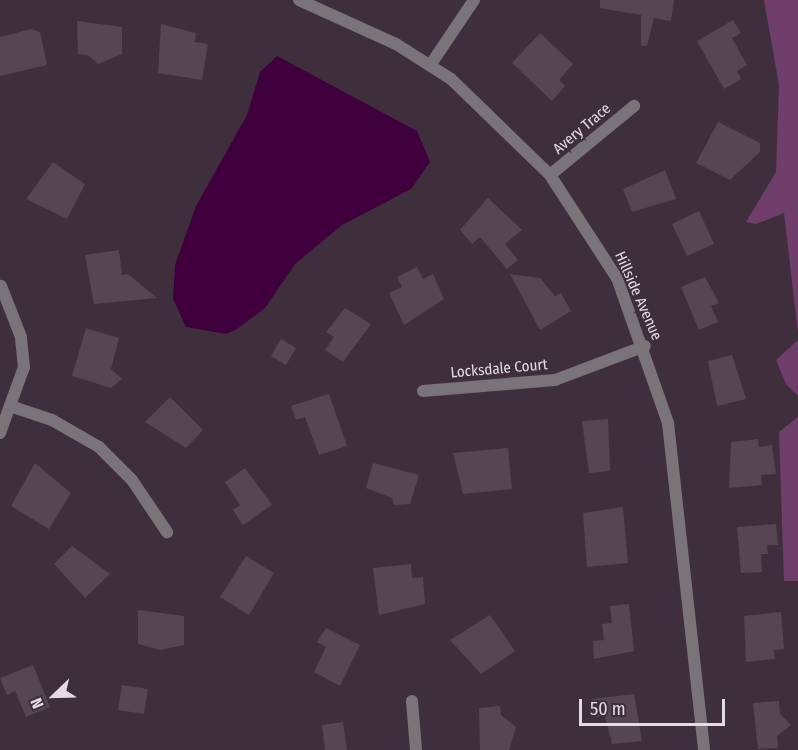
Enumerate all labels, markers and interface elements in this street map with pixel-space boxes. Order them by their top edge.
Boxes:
street label: Avery Trace [550,100,614,158]
street label: Hillside Avenue [610,249,666,343]
street label: Locksdale Court [450,356,548,382]
north arrow [24,666,84,726]
scale bar [582,687,728,725]
text: N [26,695,48,711]
text: 50 m [590,698,626,720]

